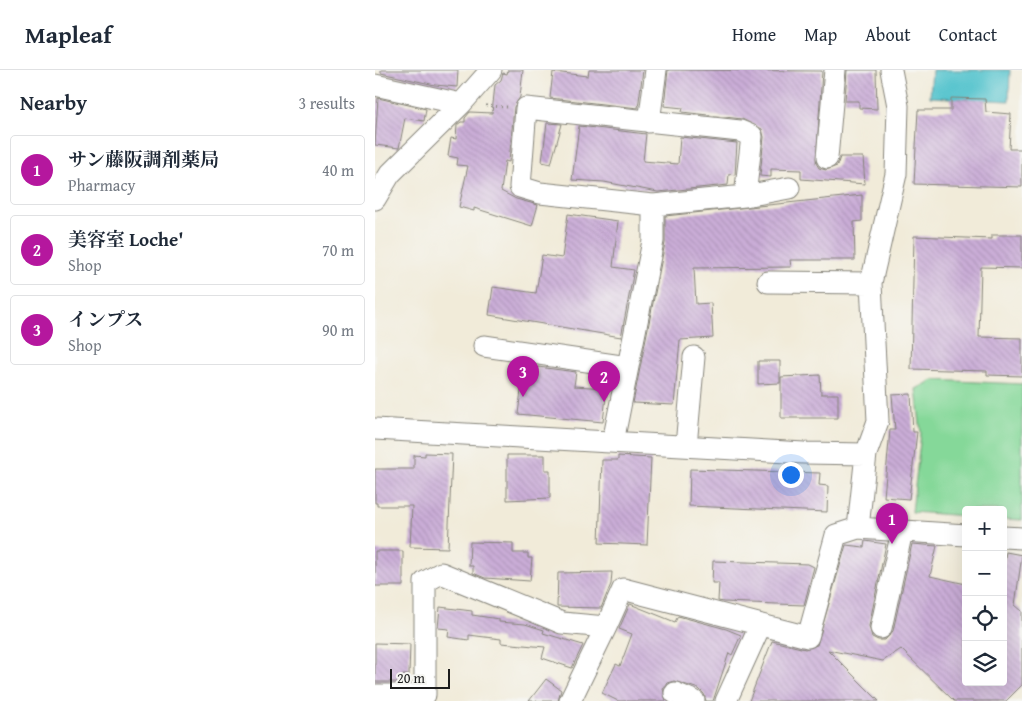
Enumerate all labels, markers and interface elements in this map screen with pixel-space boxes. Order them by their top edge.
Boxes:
text: Mapleaf [25,17,112,52]
text: Home [732,21,776,48]
text: Map [804,21,837,48]
text: About [865,21,911,48]
text: Contact [939,21,997,48]
text: Nearby [20,87,87,118]
text: 3 results [298,91,355,115]
text: サン藤阪調剤薬局 [68,145,219,173]
text: 1 [33,158,41,182]
text: 40 m [322,158,354,182]
text: Pharmacy [68,173,135,197]
text: 美容室 Loche' [68,225,184,253]
text: 2 [33,238,41,262]
text: 70 m [322,238,354,262]
text: Shop [68,253,102,277]
text: インプス [68,305,143,333]
text: 3 [33,318,41,342]
text: 90 m [322,318,354,342]
text: Shop [68,333,102,357]
pin: 3 [507,356,539,397]
pin: 2 [588,361,620,402]
your location [778,462,804,488]
pin: 1 [876,503,908,544]
map controls [962,506,1007,686]
button: + [962,506,1007,551]
button: − [962,551,1007,596]
button: locate [962,596,1007,641]
button: layers [962,641,1007,686]
scale bar [390,666,450,689]
text: 20 m [397,668,425,688]

